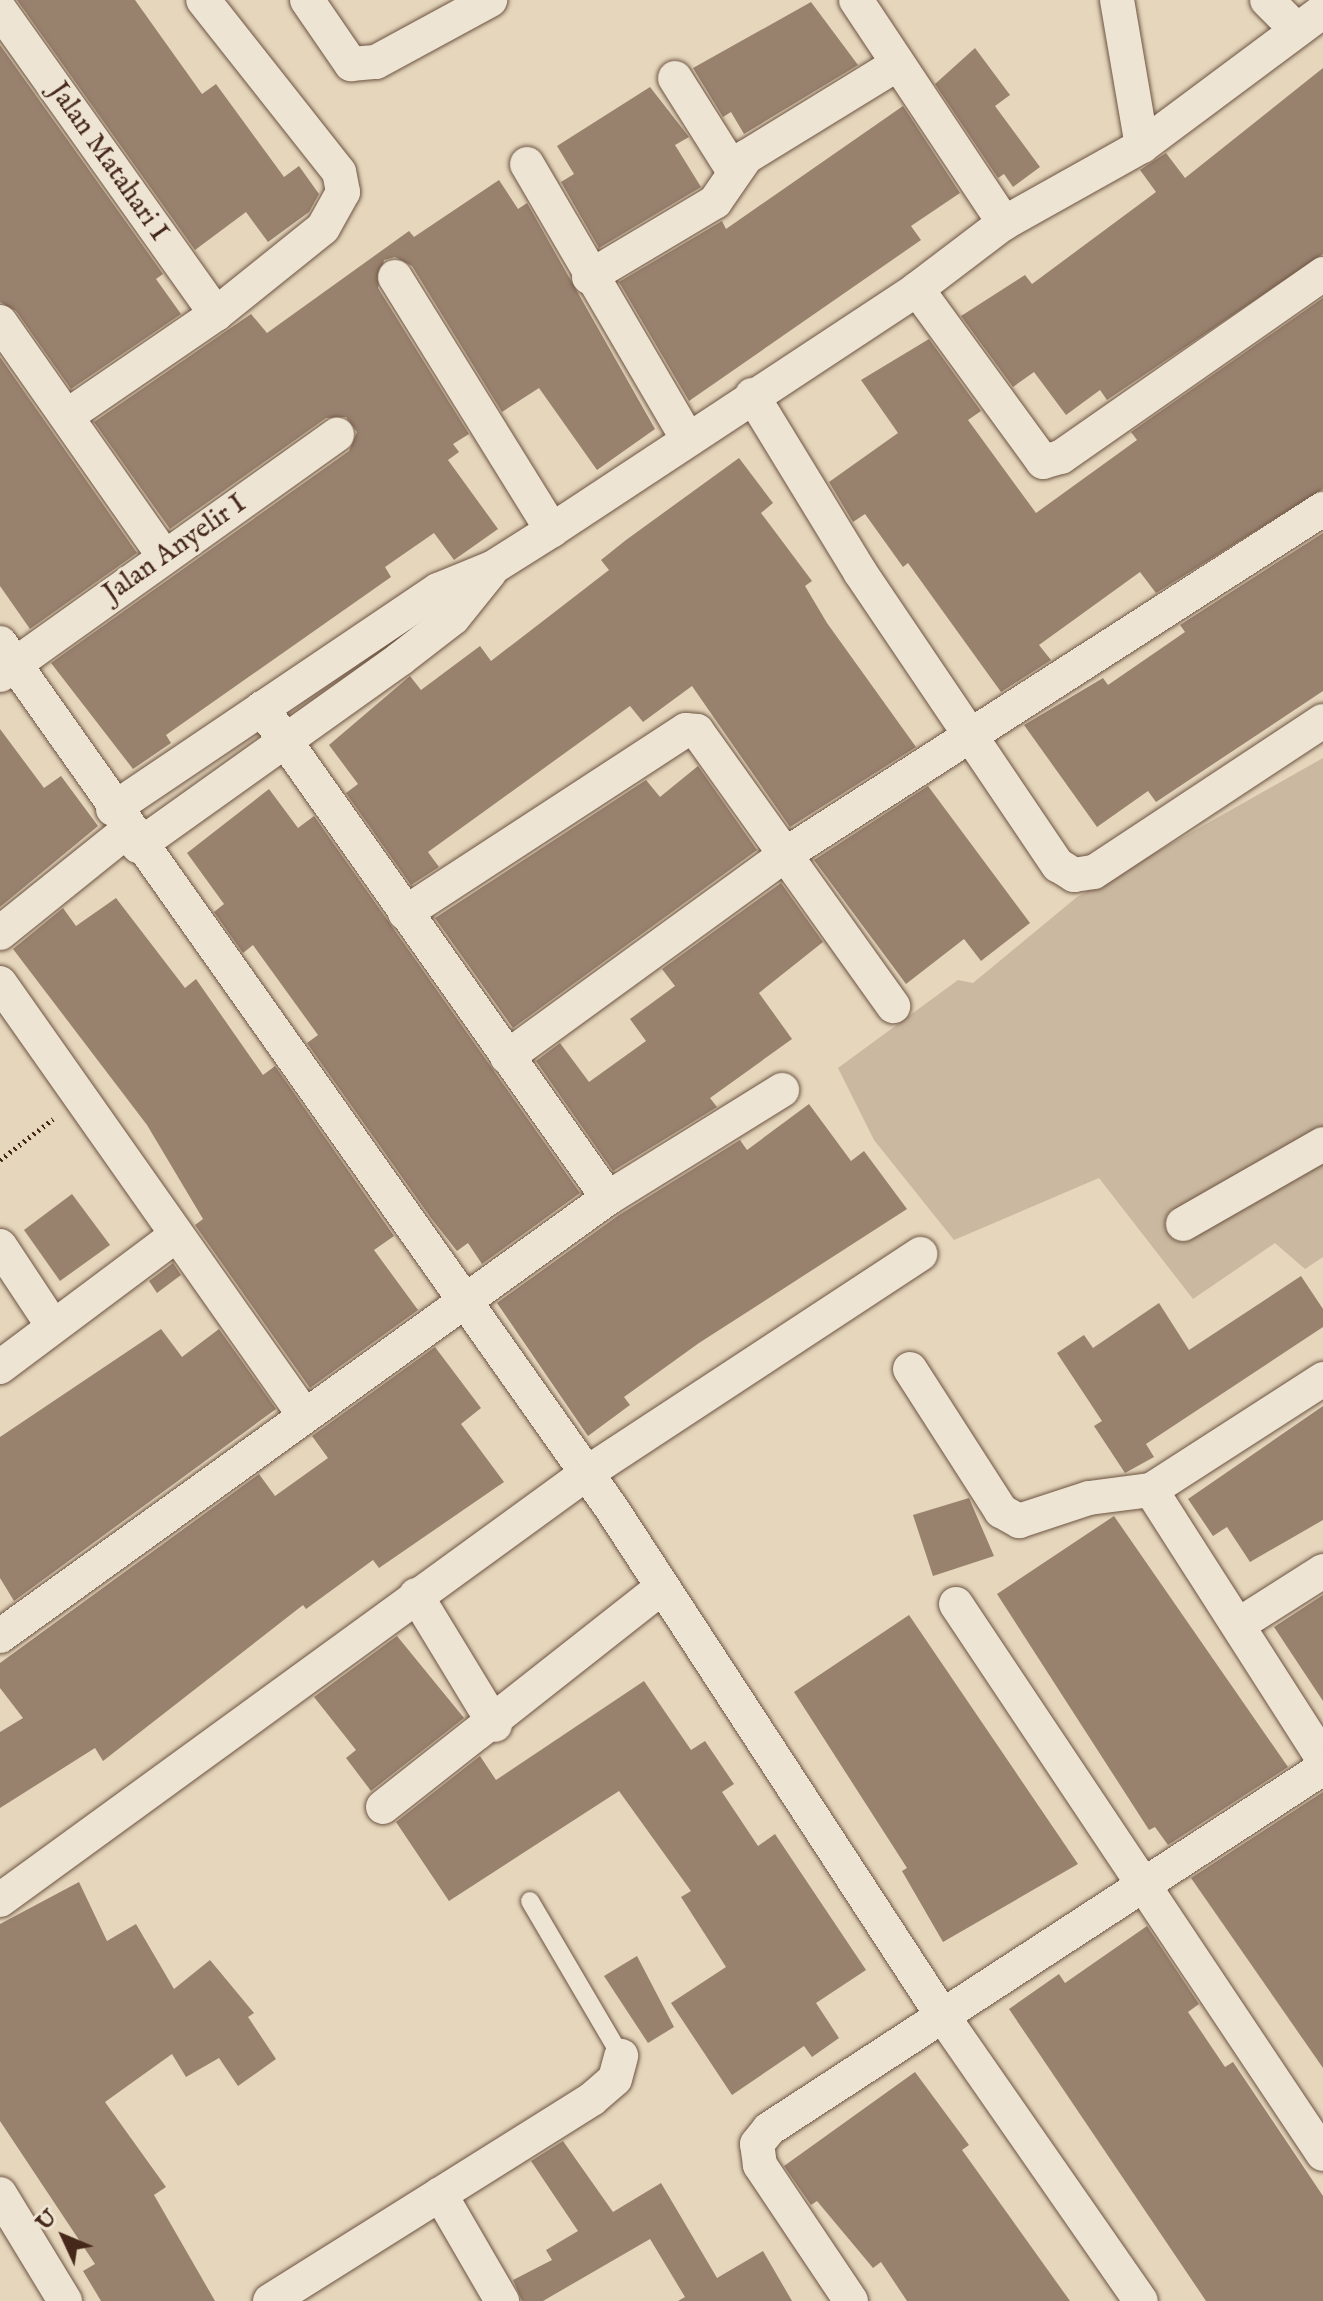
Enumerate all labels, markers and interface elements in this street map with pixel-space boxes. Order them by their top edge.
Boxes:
street label: Jalan Matahari I [41,76,175,248]
street label: Jalan Anyelir I [97,487,253,611]
north arrow [24,2197,104,2277]
text: U [30,2204,63,2237]

